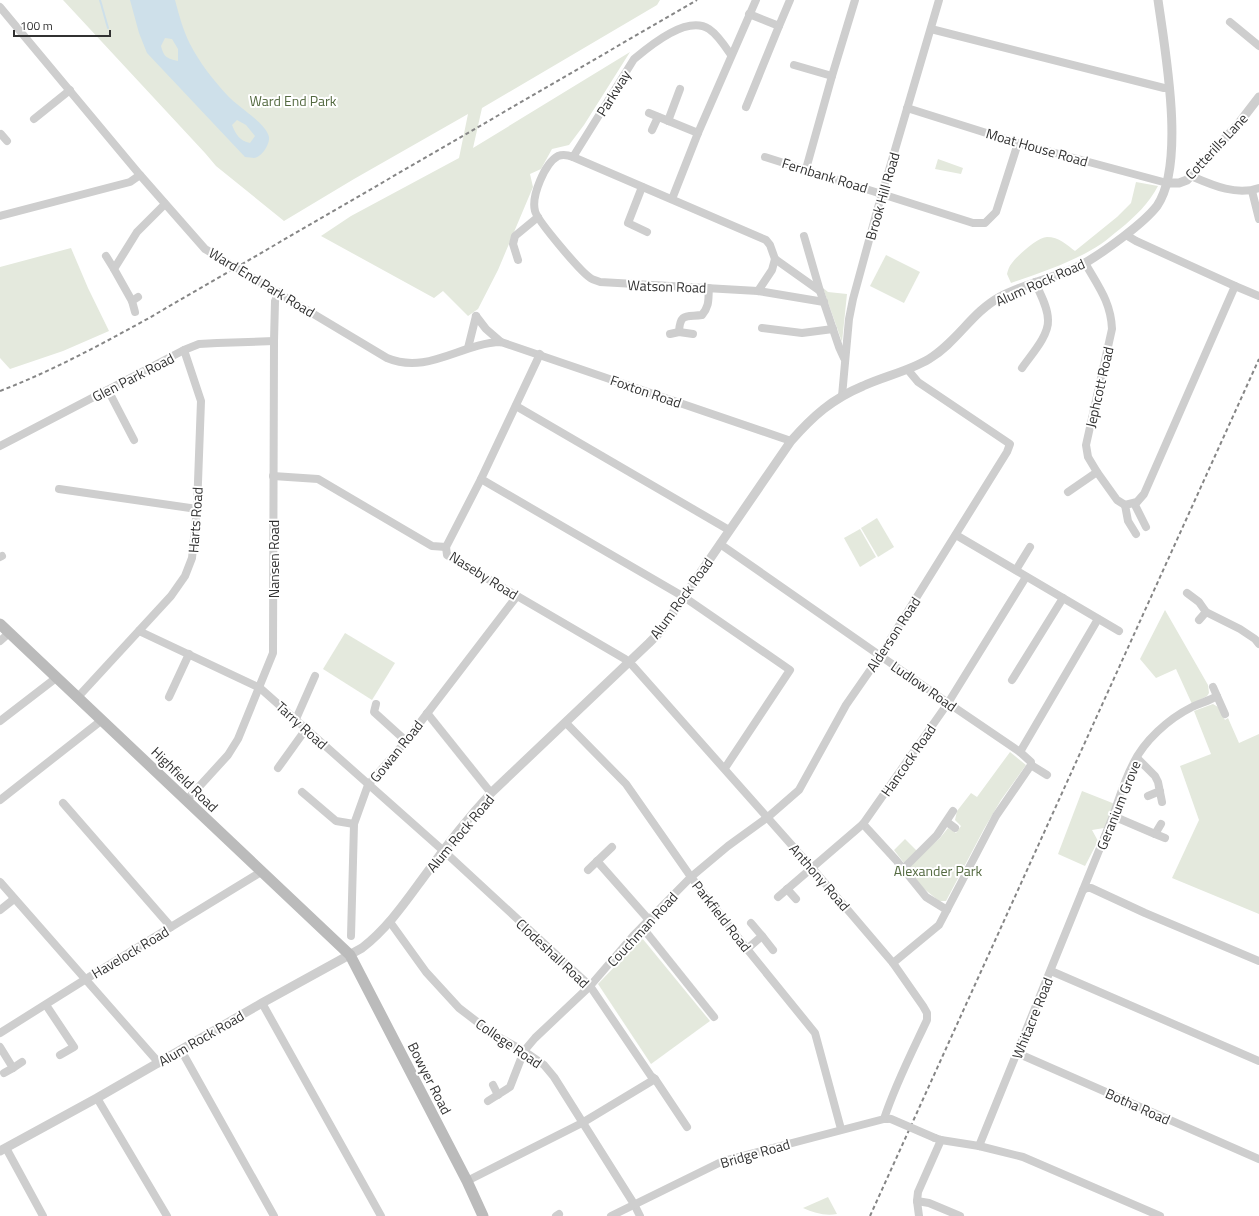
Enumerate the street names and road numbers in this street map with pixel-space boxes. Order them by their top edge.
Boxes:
street label: Parkway [591,66,636,120]
street label: Cotterills Lane [1180,108,1252,184]
street label: Moat House Road [984,122,1090,172]
street label: Brook Hill Road [859,150,905,242]
street label: Fernbank Road [780,152,870,198]
street label: Ward End Park Road [205,242,319,322]
street label: Alum Rock Road [992,253,1088,311]
street label: Watson Road [627,274,707,298]
street label: Jephcott Road [1079,344,1119,430]
street label: Glen Park Road [88,347,178,407]
street label: Foxton Road [608,369,684,413]
street label: Harts Road [182,486,208,554]
street label: Nansen Road [263,520,284,598]
street label: Naseby Road [446,546,522,604]
street label: Alum Rock Road [644,553,718,643]
street label: Alderson Road [861,592,925,676]
street label: Ludlow Road [887,656,961,716]
street label: Tarry Road [272,696,332,754]
street label: Gowan Road [364,715,428,787]
street label: Hancock Road [875,720,941,800]
street label: Highfield Road [147,742,223,816]
street label: Geranium Grove [1091,757,1145,853]
street label: Alum Rock Road [421,790,499,876]
street label: Anthony Road [785,839,855,915]
street label: Parkfield Road [687,876,757,956]
street label: Couchman Road [602,887,682,971]
street label: Clodeshall Road [512,913,594,993]
street label: Havelock Road [87,921,173,983]
street label: Whitacre Road [1006,974,1058,1062]
street label: Alum Rock Road [154,1005,248,1071]
street label: College Road [472,1013,546,1073]
street label: Bowyer Road [403,1038,457,1118]
street label: Botha Road [1102,1082,1174,1130]
street label: Bridge Road [718,1133,792,1173]

